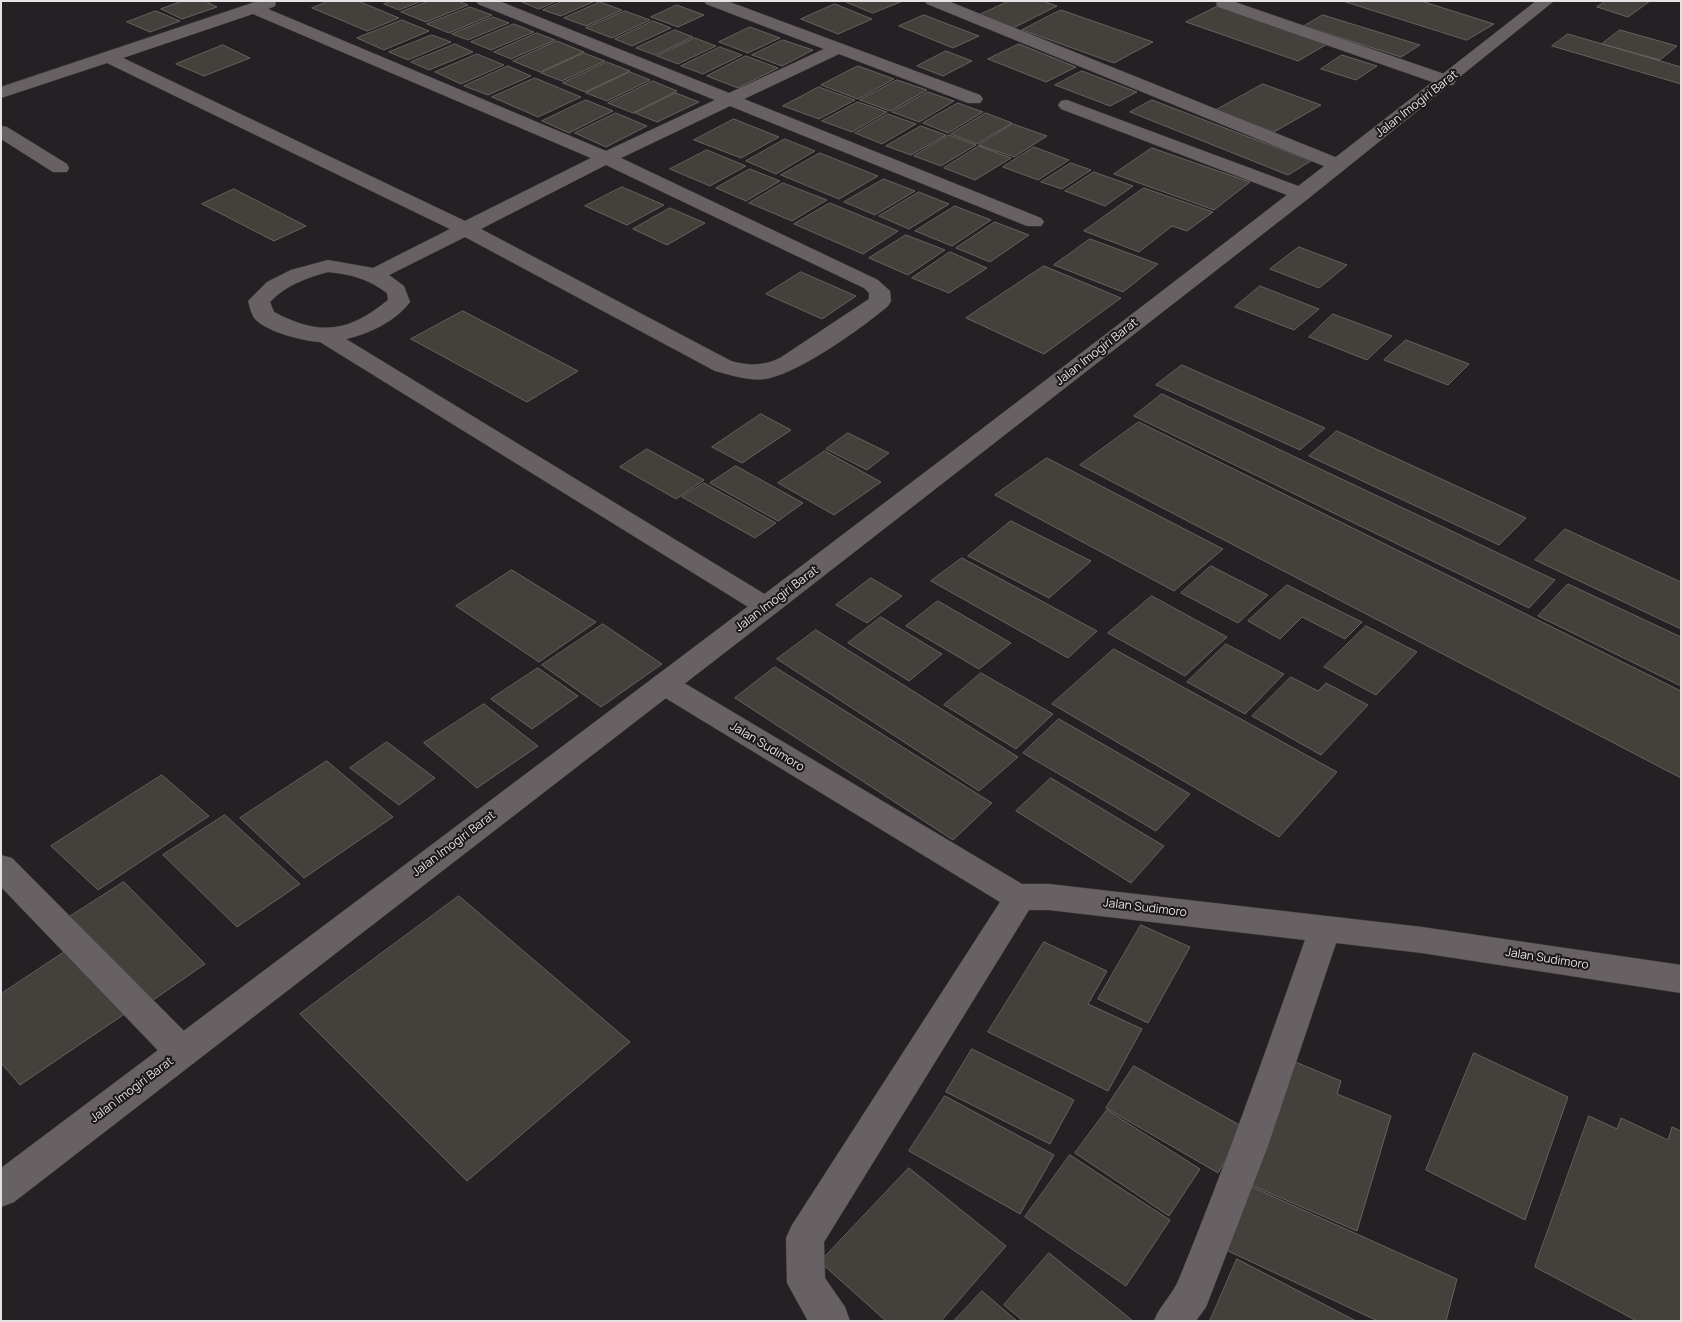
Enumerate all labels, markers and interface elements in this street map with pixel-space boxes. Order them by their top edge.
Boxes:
street label: Jalan Imogiri Barat [1373,67,1461,141]
street label: Jalan Imogiri Barat [1053,315,1141,389]
street label: Jalan Imogiri Barat [733,563,821,635]
street label: Jalan Sudimoro [727,719,807,775]
street label: Jalan Imogiri Barat [410,808,498,880]
street label: Jalan Sudimoro [1102,896,1188,920]
street label: Jalan Sudimoro [1504,945,1590,973]
street label: Jalan Imogiri Barat [88,1054,176,1126]

